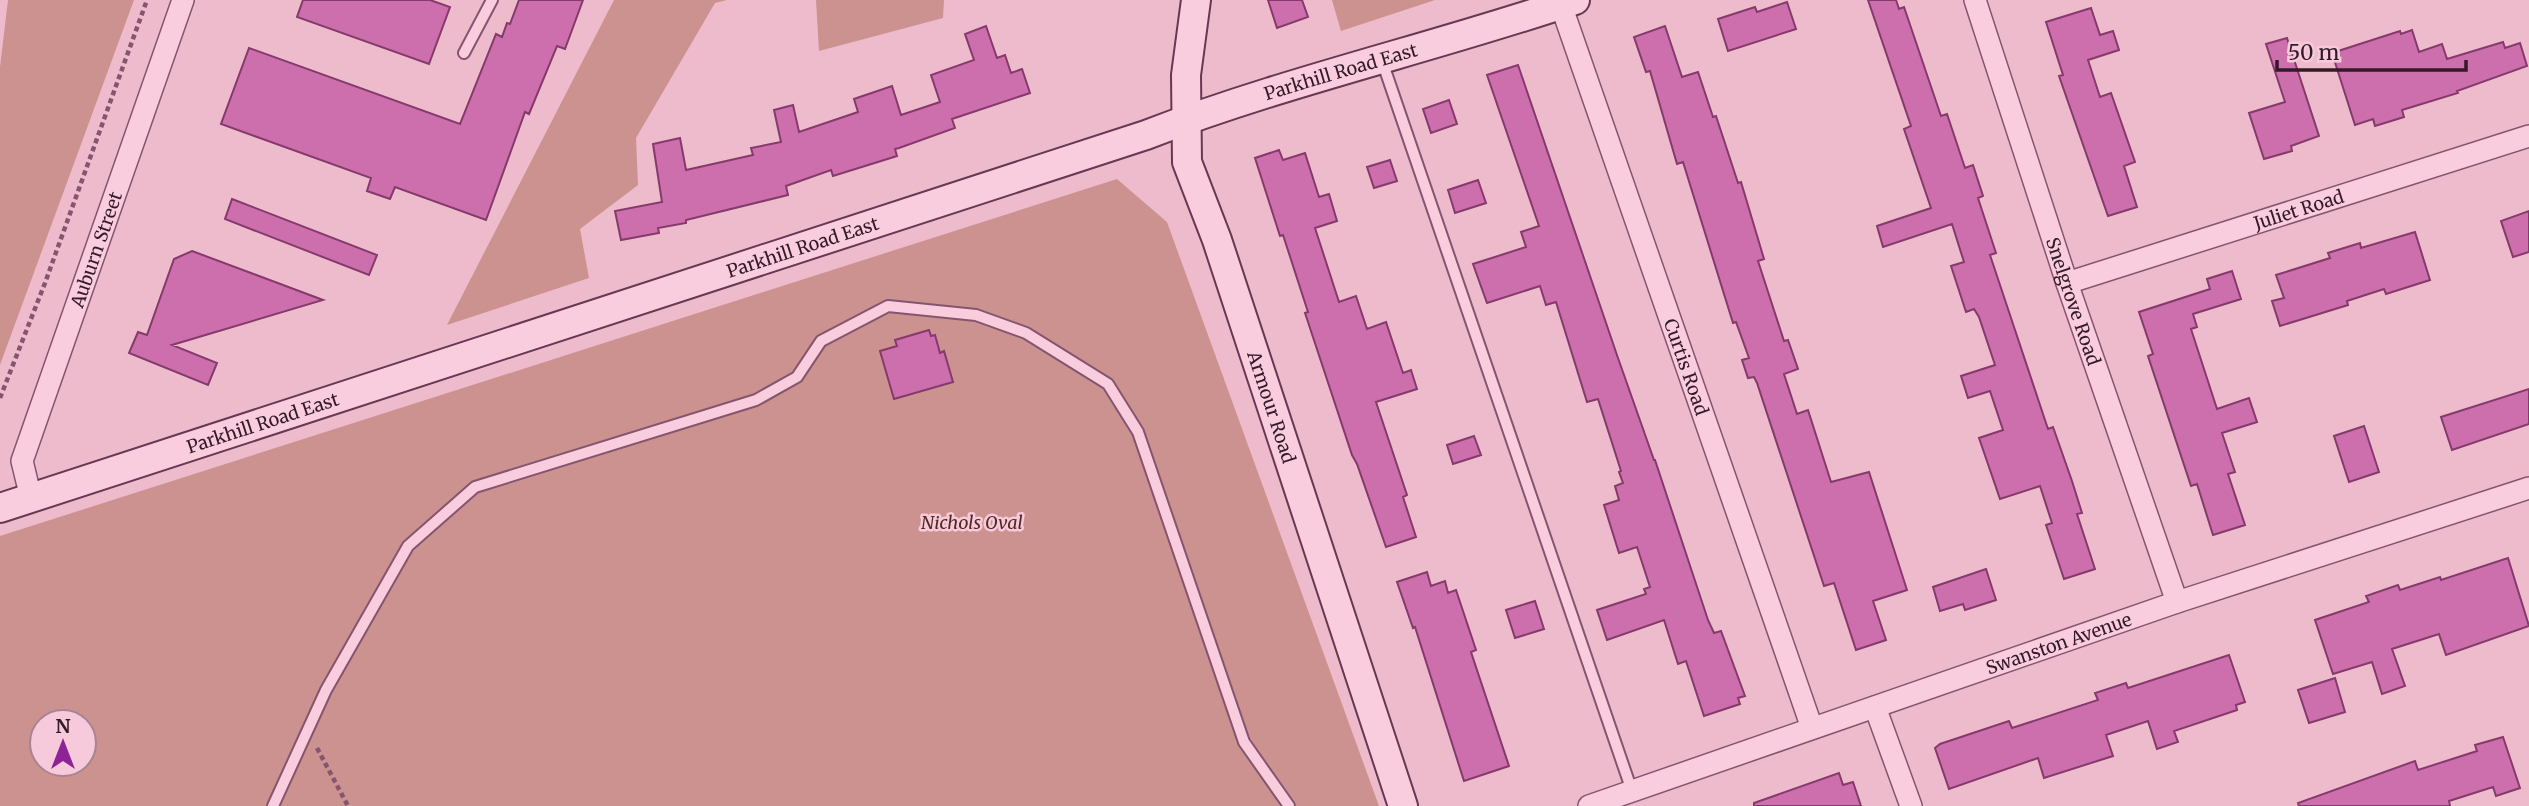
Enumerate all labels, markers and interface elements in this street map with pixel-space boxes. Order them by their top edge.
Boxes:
scale bar [2277,28,2466,72]
street label: Parkhill Road East [1261,38,1420,105]
text: 50 m [2288,39,2339,66]
street label: Juliet Road [2250,184,2347,235]
street label: Auburn Street [65,189,127,312]
street label: Parkhill Road East [724,211,882,282]
street label: Snelgrove Road [2041,234,2106,368]
street label: Curtis Road [1659,315,1714,418]
street label: Armour Road [1242,347,1301,466]
street label: Parkhill Road East [183,387,341,458]
park label: Nichols Oval [921,511,1023,534]
street label: Swanston Avenue [1983,607,2134,679]
north arrow [28,708,98,778]
text: N [55,714,71,738]

